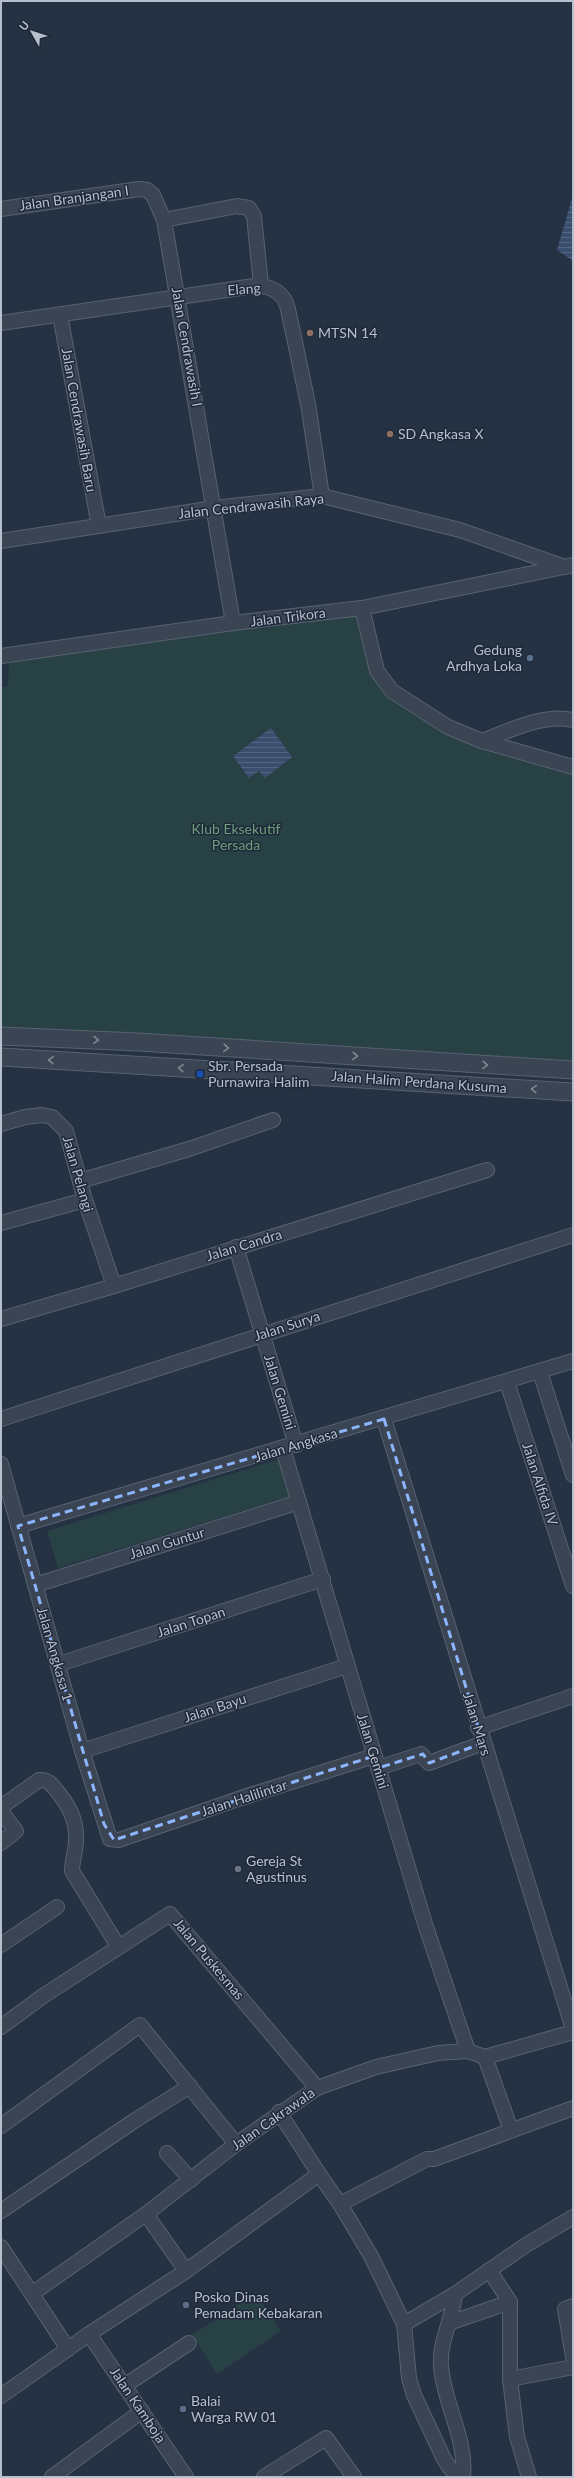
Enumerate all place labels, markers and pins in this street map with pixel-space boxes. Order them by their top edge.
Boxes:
place label: MTSN 14 [318,324,377,341]
marker: MTSN 14 [305,328,315,338]
place label: SD Angkasa X [398,425,484,442]
marker: SD Angkasa X [385,429,395,439]
place label: Gedung Ardhya Loka [446,641,522,674]
marker: Gedung Ardhya Loka [525,653,535,663]
place label: Sbr. Persada Purnawira Halim [208,1057,309,1090]
marker: Sbr. Persada Purnawira Halim [195,1069,205,1079]
place label: Gereja St Agustinus [246,1852,307,1885]
marker: Gereja St Agustinus [233,1864,243,1874]
place label: Posko Dinas Pemadam Kebakaran [194,2288,323,2321]
marker: Posko Dinas Pemadam Kebakaran [181,2300,191,2310]
place label: Balai Warga RW 01 [191,2392,277,2425]
marker: Balai Warga RW 01 [178,2404,188,2414]

